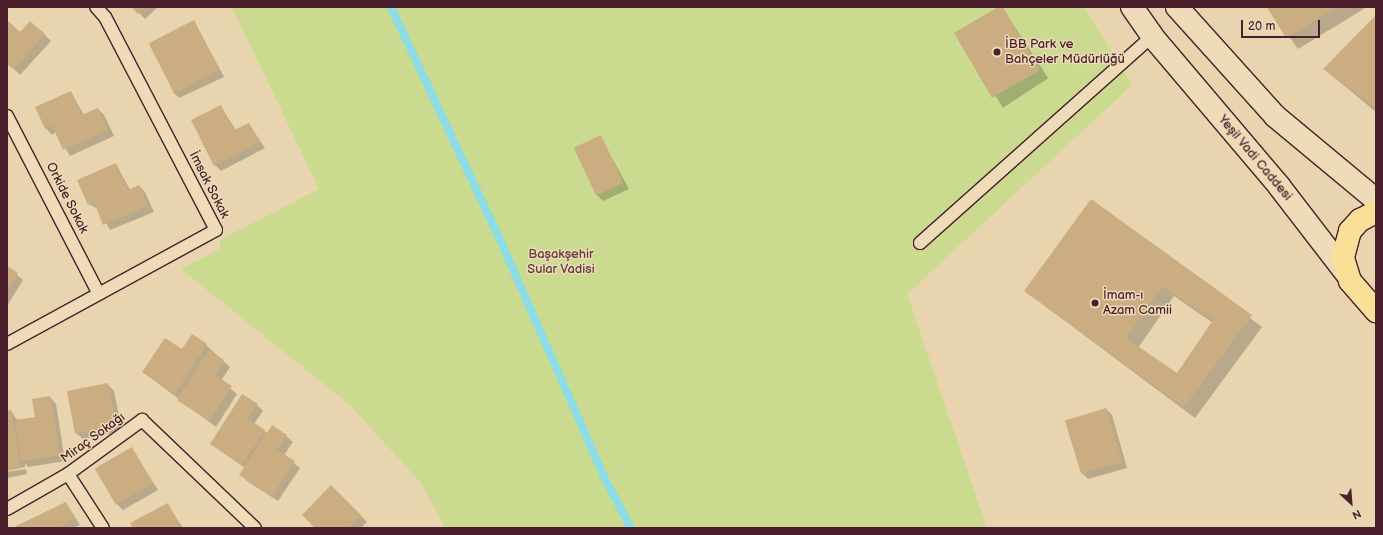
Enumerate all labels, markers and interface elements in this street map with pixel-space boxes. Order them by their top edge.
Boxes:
scale bar [1243,12,1322,38]
text: 20 m [1248,19,1275,34]
place label: İBB Park ve Bahçeler Müdürlüğü [1005,37,1125,68]
marker: İBB Park ve Bahçeler Müdürlüğü [992,47,1002,57]
street label: Yeşil Vadi Caddesi [1215,112,1295,204]
street label: İmsak Sokak [185,149,233,221]
street label: Orkide Sokak [42,160,92,236]
park label: Başakşehir Sular Vadisi [527,247,595,278]
place label: İmam-ı Azam Camii [1103,288,1172,319]
marker: İmam-ı Azam Camii [1090,298,1100,308]
street label: Miraç Sokağı [58,409,128,467]
north arrow [1331,483,1371,523]
text: N [1350,507,1363,522]

